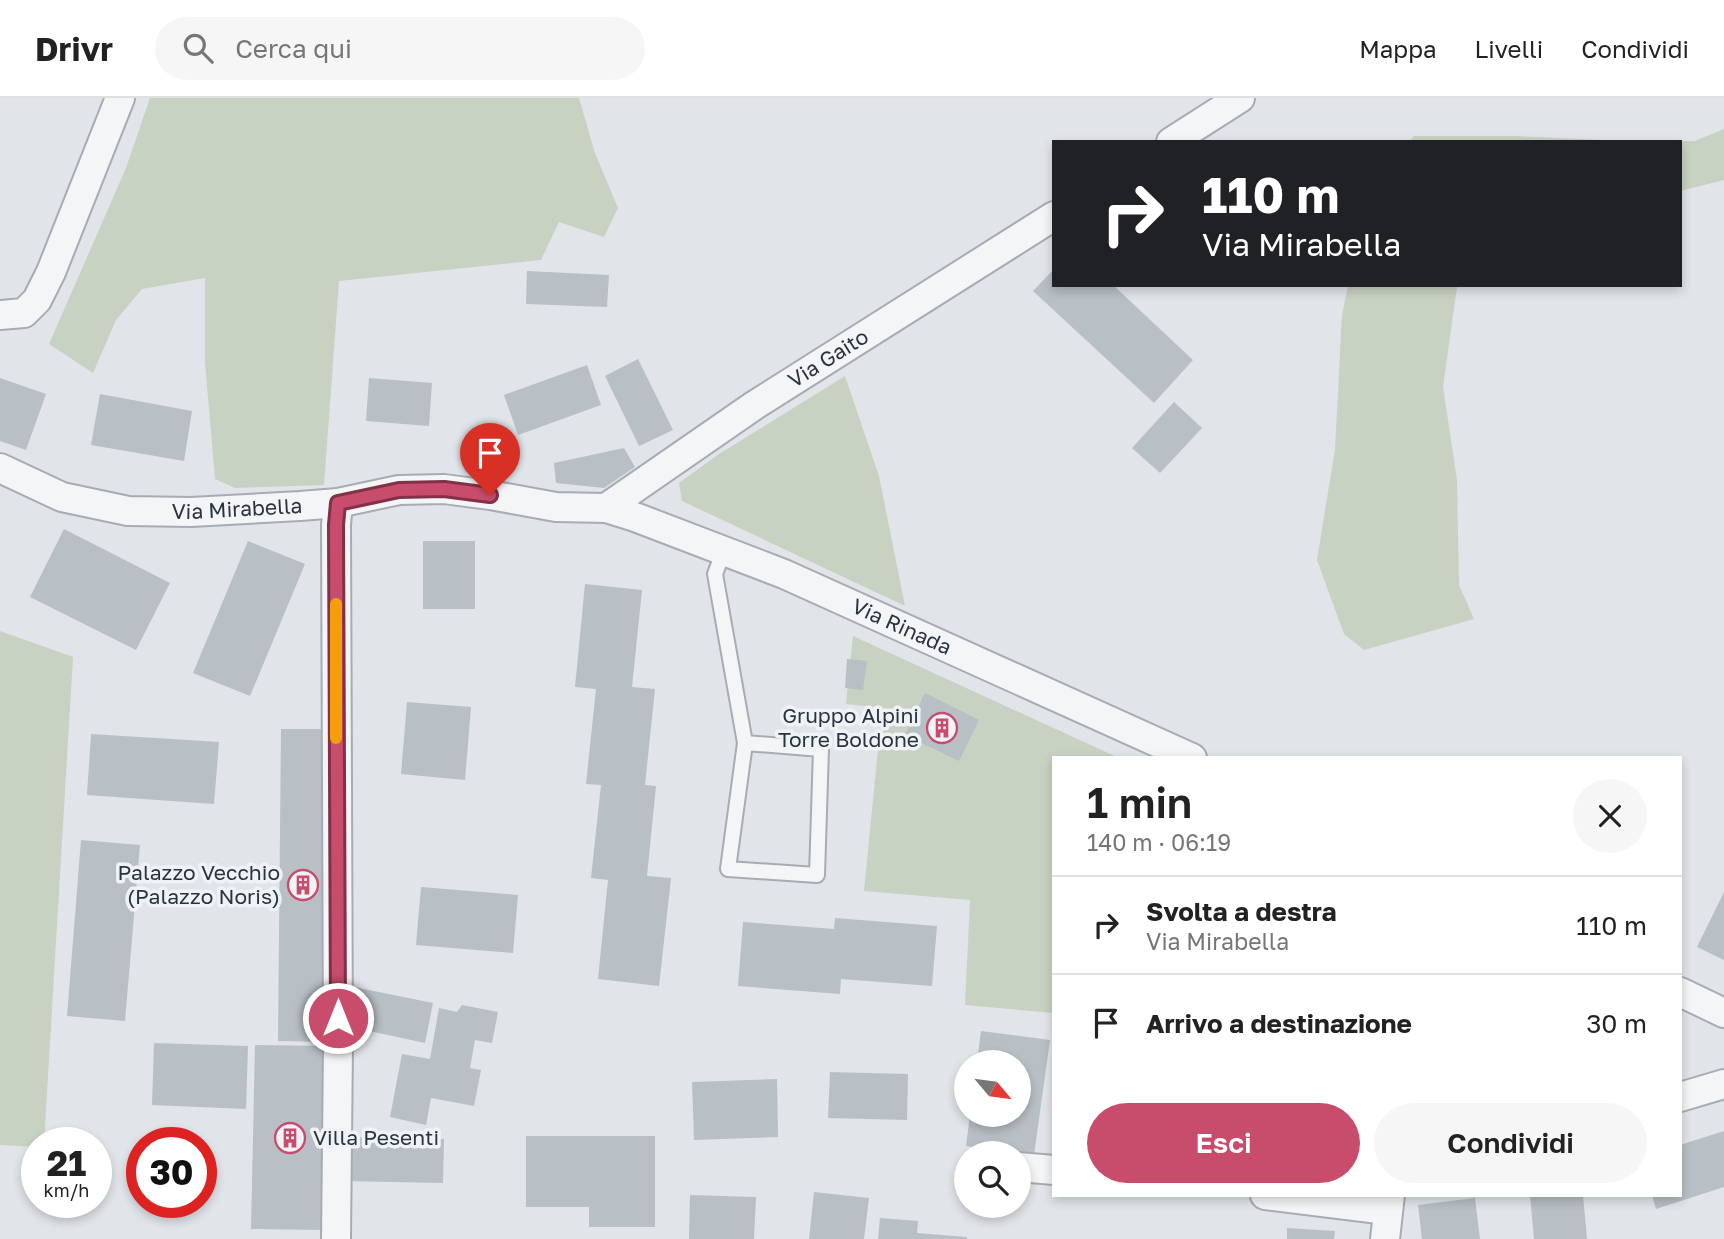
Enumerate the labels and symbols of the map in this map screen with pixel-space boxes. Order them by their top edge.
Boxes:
street label: Via Gaito [783,323,873,393]
pin [460,423,520,495]
street label: Via Mirabella [171,492,303,524]
street label: Via Rinada [848,592,956,660]
place label: Gruppo Alpini Torre Boldone [778,702,919,752]
building icon: Gruppo Alpini Torre Boldone [925,711,959,745]
place label: Palazzo Vecchio (Palazzo Noris) [118,859,280,909]
building icon: Palazzo Vecchio (Palazzo Noris) [286,868,320,902]
position arrow [301,981,375,1055]
north arrow [954,1050,1031,1127]
building icon: Villa Pesenti [273,1121,307,1155]
place label: Villa Pesenti [313,1124,439,1150]
speed limit sign: 30 [126,1127,217,1218]

